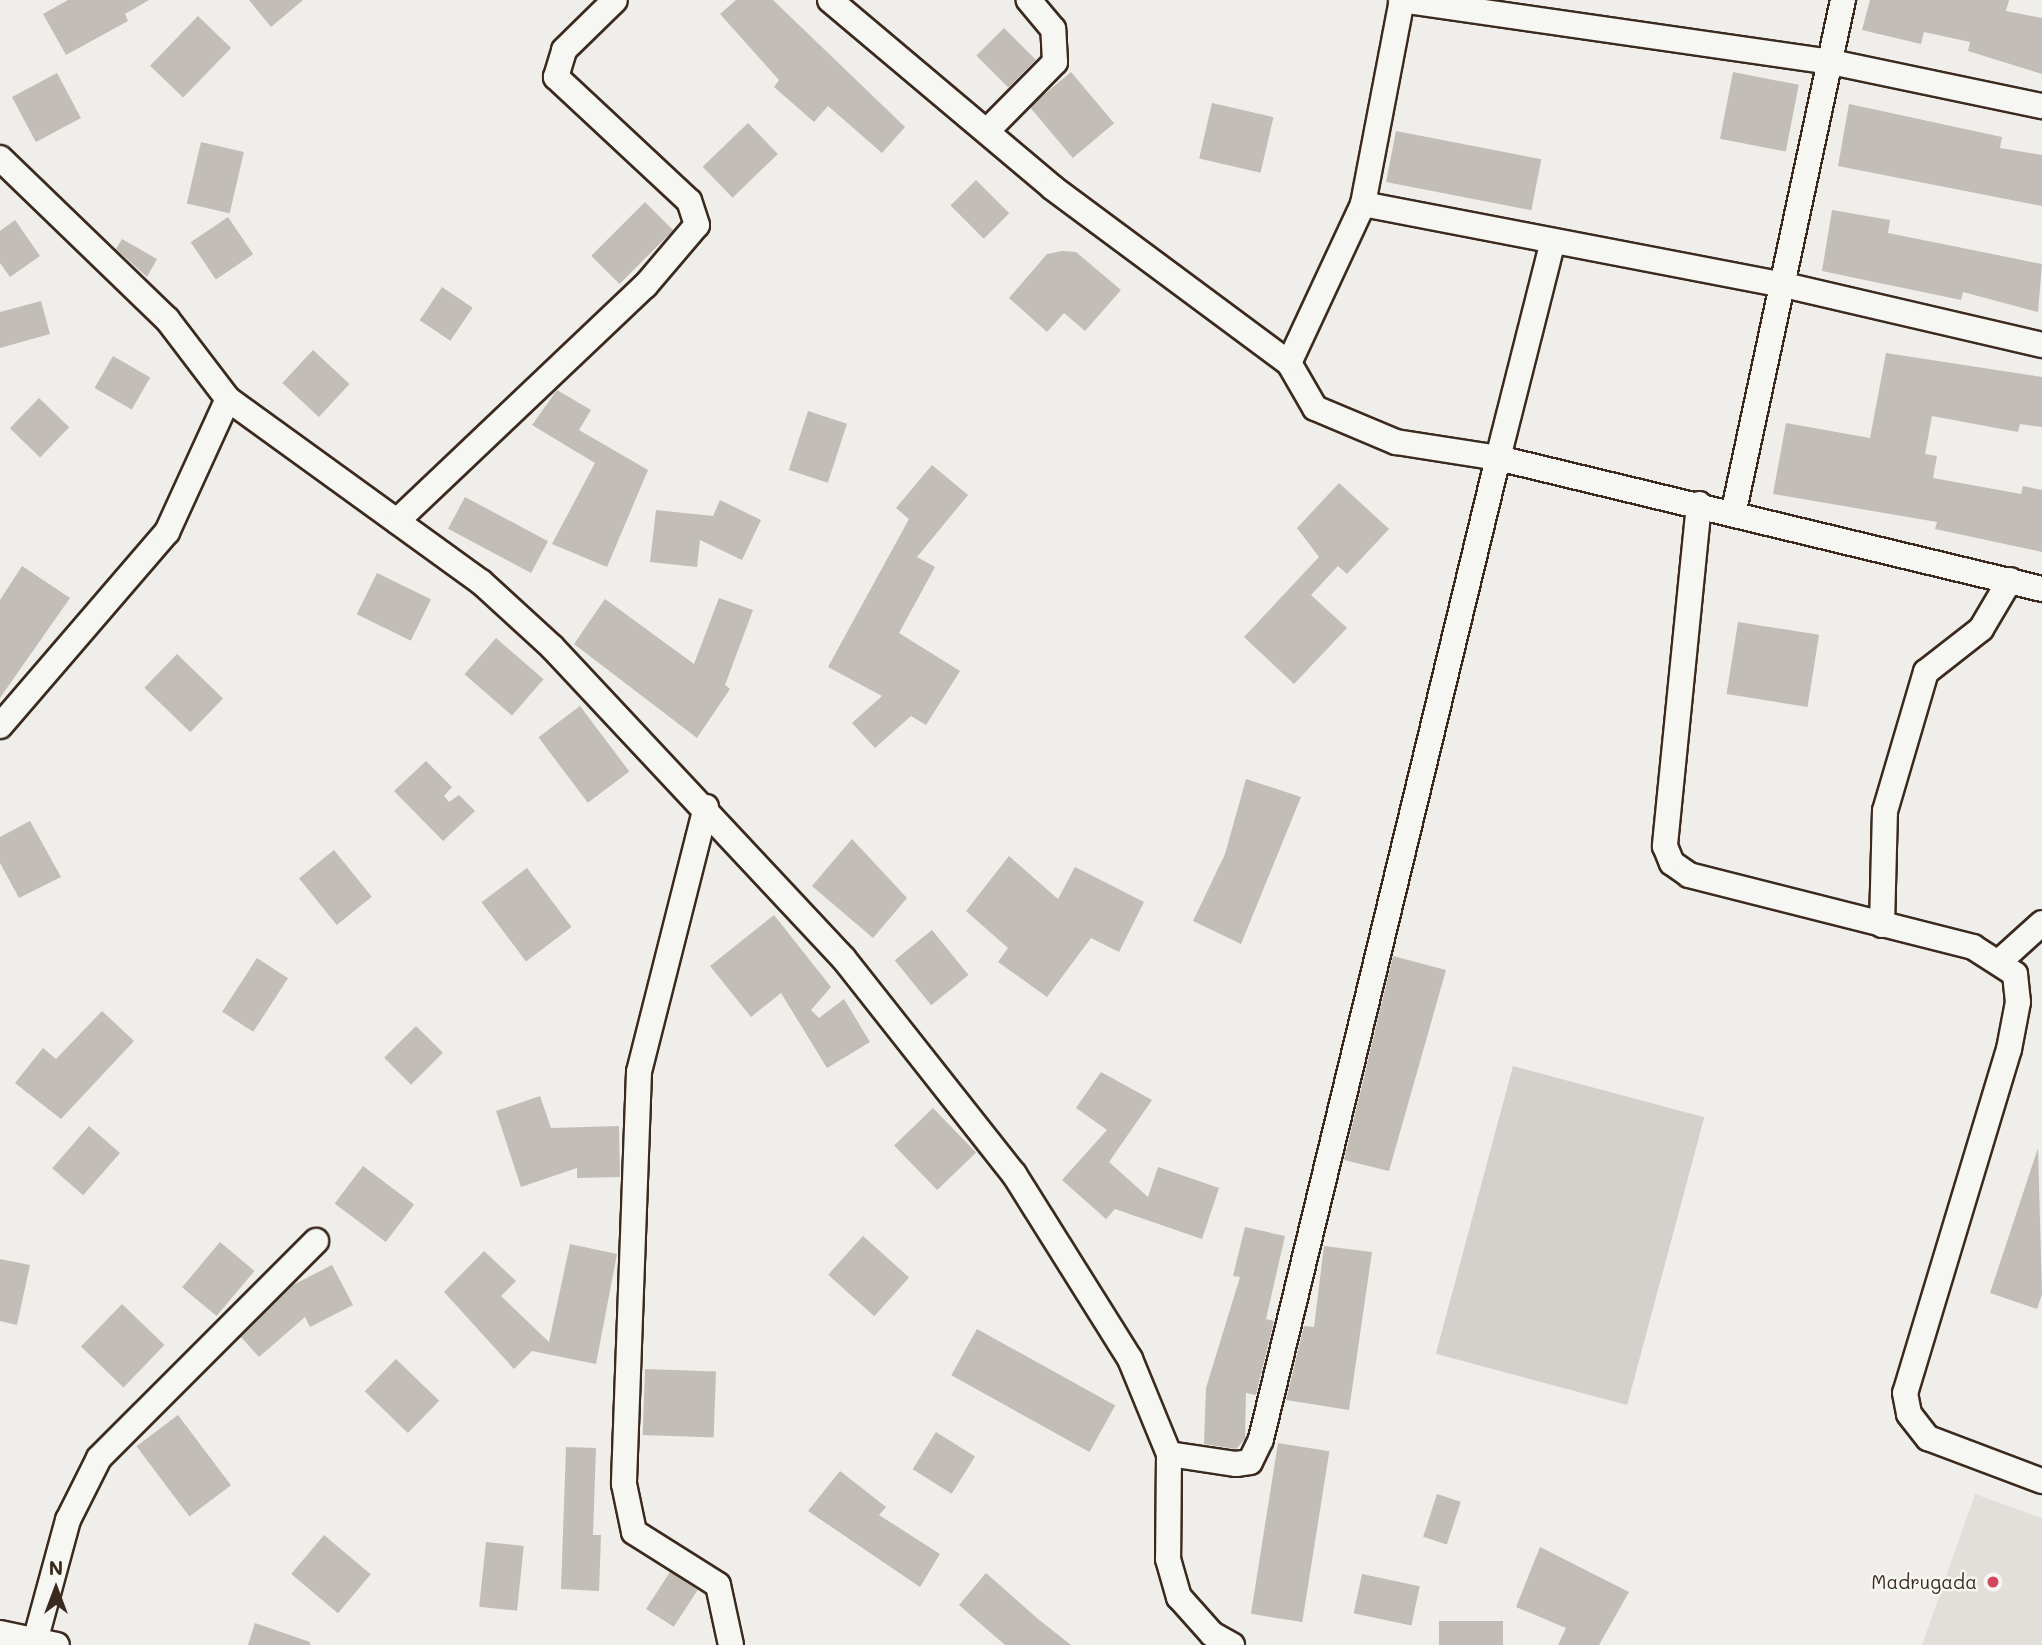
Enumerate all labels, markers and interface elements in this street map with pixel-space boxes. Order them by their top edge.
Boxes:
north arrow [21,1554,91,1624]
text: N [49,1555,63,1580]
place label: Madrugada [1871,1571,1977,1593]
marker: Madrugada [1983,1572,2003,1592]

